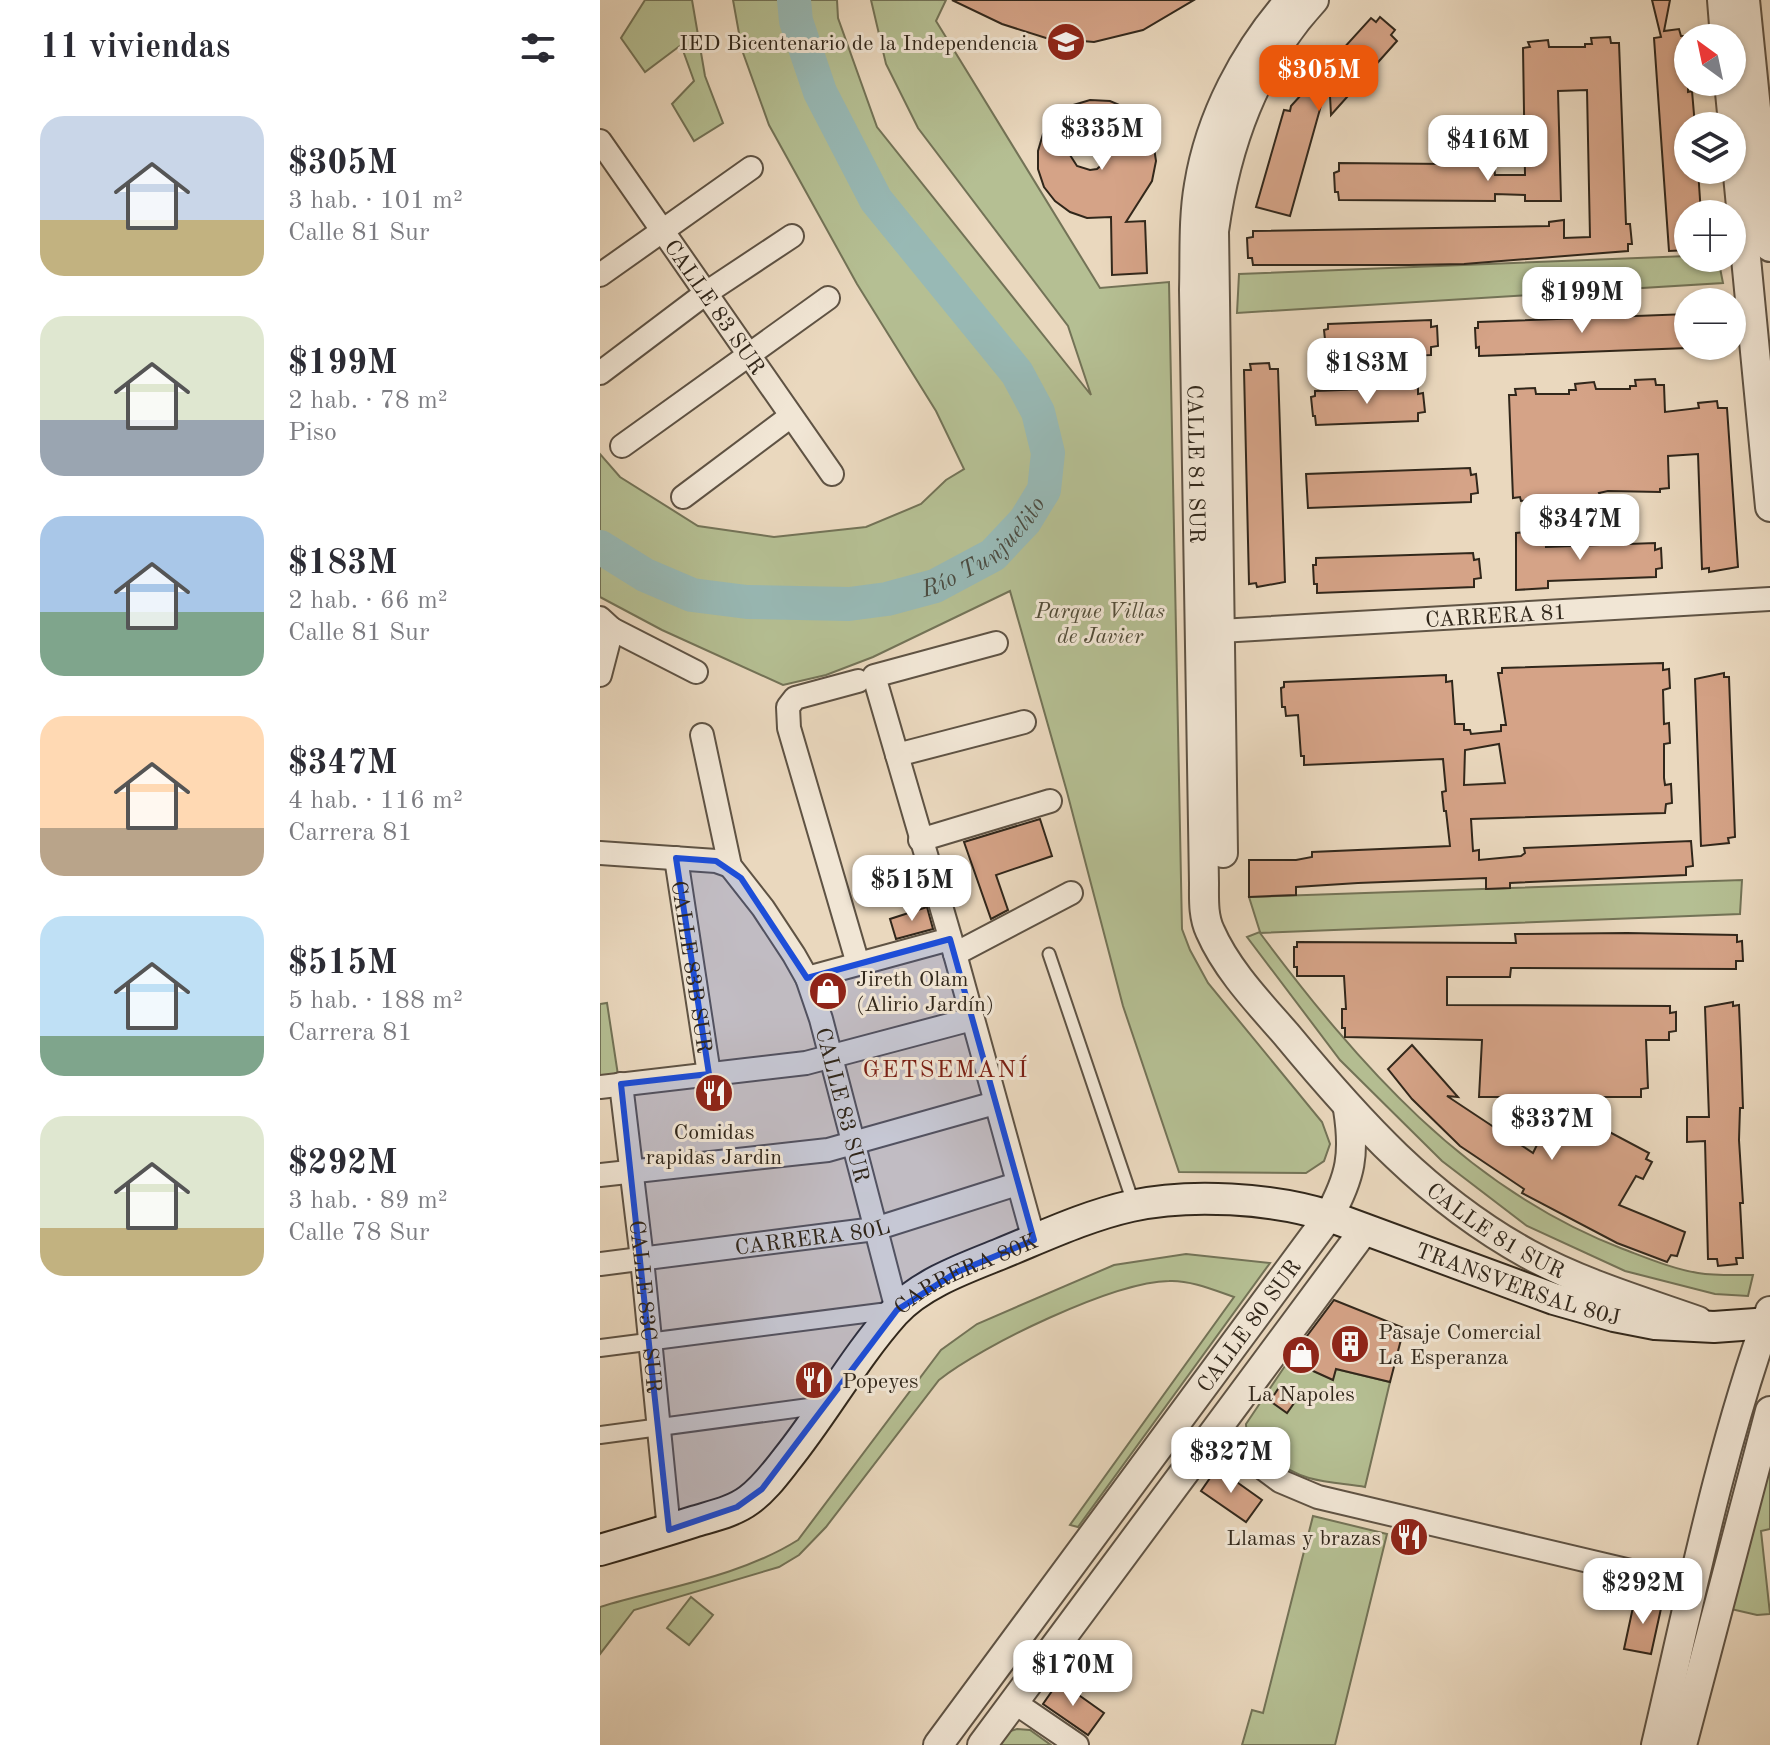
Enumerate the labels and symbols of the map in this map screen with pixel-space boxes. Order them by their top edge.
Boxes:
school or university icon: IED Bicentenario de la Independencia [1045,21,1087,63]
north arrow [1674,24,1746,96]
place label: IED Bicentenario de la Independencia [679,33,1038,55]
pin: $305M [1263,45,1375,113]
pin: $335M [1046,104,1158,172]
pin: $416M [1432,115,1544,183]
street label: CALLE 83 SUR [659,236,768,380]
pin: $199M [1526,267,1638,335]
pin: $183M [1311,338,1423,406]
street label: CALLE 81 SUR [1183,384,1207,544]
water label: Río Tunjuelito [918,493,1051,603]
pin: $347M [1524,494,1636,562]
park label: Parque Villas de Javier [1034,601,1165,648]
street label: CARRERA 81 [1424,602,1567,632]
pin: $515M [856,855,968,923]
street label: CALLE 83B SUR [667,879,715,1055]
place label: Jireth Olam (Alirio Jardín) [856,969,994,1016]
shop icon: Jireth Olam (Alirio Jardín) [807,970,849,1012]
street label: CALLE 83 SUR [811,1025,872,1185]
district label: GETSEMANÍ [863,1055,1029,1083]
restaurant icon: Comidas rapidas Jardin [693,1072,735,1114]
pin: $337M [1496,1094,1608,1162]
place label: Comidas rapidas Jardin [646,1122,782,1169]
street label: CALLE 81 SUR [1422,1179,1568,1284]
street label: CARRERA 80L [734,1216,893,1260]
street label: CALLE 83C SUR [624,1219,664,1395]
street label: CARRERA 80K [891,1230,1042,1319]
street label: TRANSVERSAL 80J [1412,1240,1622,1330]
street label: CALLE 80 SUR [1194,1256,1306,1397]
place label: Pasaje Comercial La Esperanza [1378,1322,1541,1369]
building icon: Pasaje Comercial La Esperanza [1329,1323,1371,1365]
shop icon: La Napoles [1280,1334,1322,1376]
restaurant icon: Popeyes [793,1359,835,1401]
place label: Popeyes [842,1371,919,1393]
place label: La Napoles [1247,1384,1355,1406]
pin: $327M [1175,1427,1287,1495]
restaurant icon: Llamas y brazas [1388,1516,1430,1558]
place label: Llamas y brazas [1226,1528,1381,1550]
pin: $292M [1587,1558,1699,1626]
pin: $170M [1017,1640,1129,1708]

